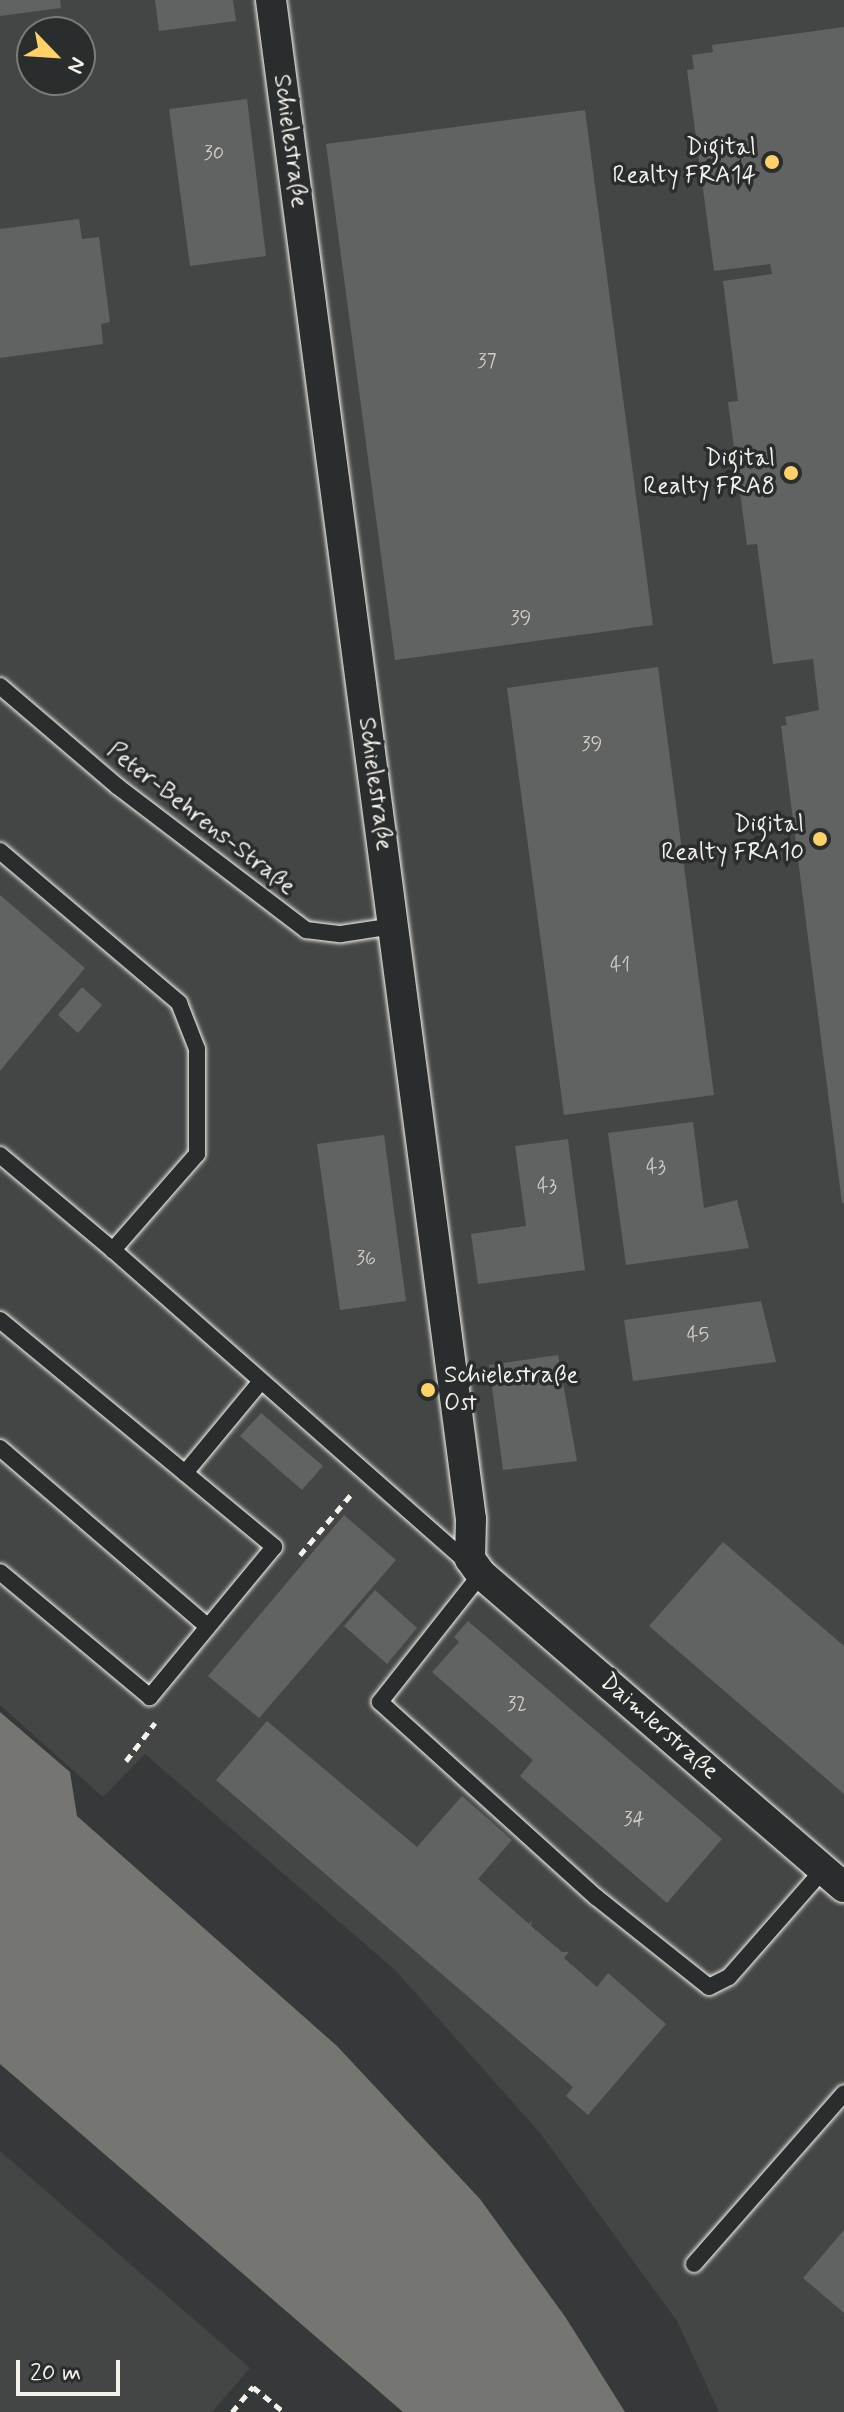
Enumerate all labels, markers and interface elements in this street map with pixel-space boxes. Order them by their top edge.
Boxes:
north arrow [16,16,96,96]
text: N [60,53,92,78]
street label: Schielestraße [266,72,314,210]
place label: Digital Realty FRA14 [616,134,756,190]
house number: 30 [204,141,224,165]
marker: Digital Realty FRA14 [763,153,781,171]
house number: 37 [477,349,497,373]
place label: Digital Realty FRA8 [647,445,775,501]
marker: Digital Realty FRA8 [782,464,800,482]
house number: 39 [511,606,531,630]
street label: Schielestraße [351,715,399,853]
house number: 39 [582,732,602,756]
street label: Peter-Behrens-Straße [101,736,301,902]
place label: Digital Realty FRA10 [665,811,804,867]
marker: Digital Realty FRA10 [811,830,829,848]
house number: 41 [610,953,630,977]
house number: 43 [646,1155,666,1179]
house number: 43 [537,1174,557,1198]
house number: 36 [356,1246,376,1270]
house number: 45 [687,1323,709,1347]
place label: Schielestraße Ost [444,1362,578,1418]
marker: Schielestraße Ost [419,1381,437,1399]
street label: Daimlerstraße [594,1668,724,1786]
house number: 32 [507,1692,527,1716]
house number: 34 [623,1807,645,1831]
scale bar [20,2344,124,2394]
text: 20 m [30,2358,81,2389]

